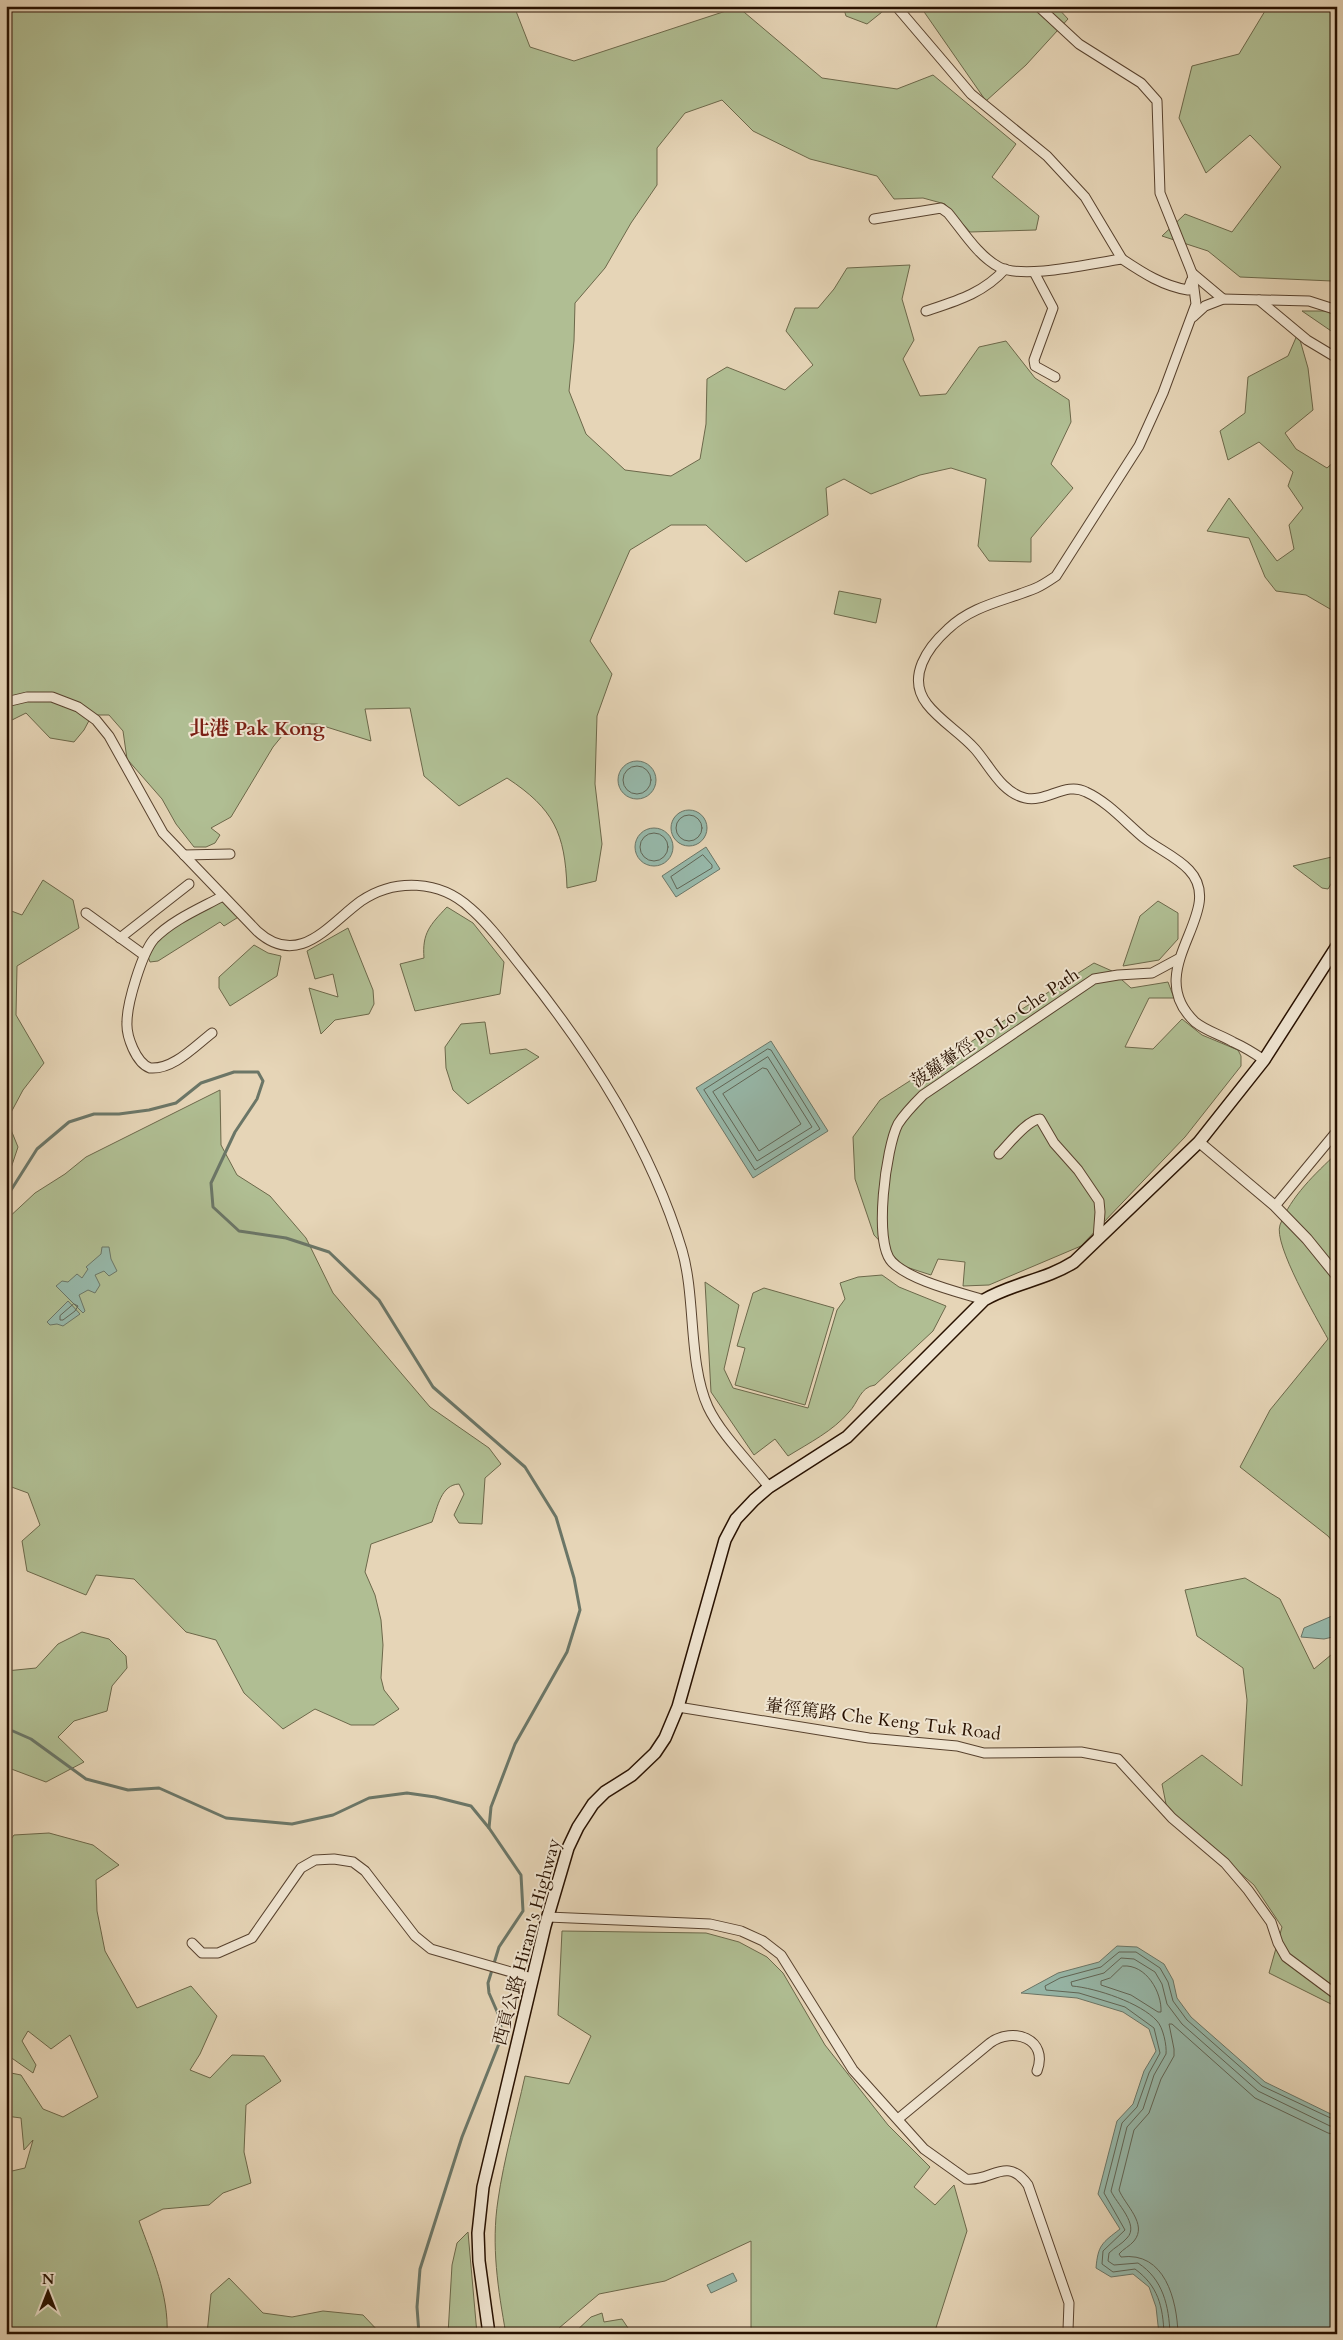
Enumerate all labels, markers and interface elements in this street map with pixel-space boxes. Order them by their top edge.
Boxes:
district label: 北港 Pak Kong [189,715,325,742]
street label: 菠蘿輋徑 Po Lo Che Path [906,962,1084,1094]
street label: 輋徑篤路 Che Keng Tuk Road [764,1693,1003,1747]
street label: 西貢公路 Hiram's Highway [487,1835,567,2048]
north arrow [22,2268,72,2318]
text: N [42,2270,54,2289]

